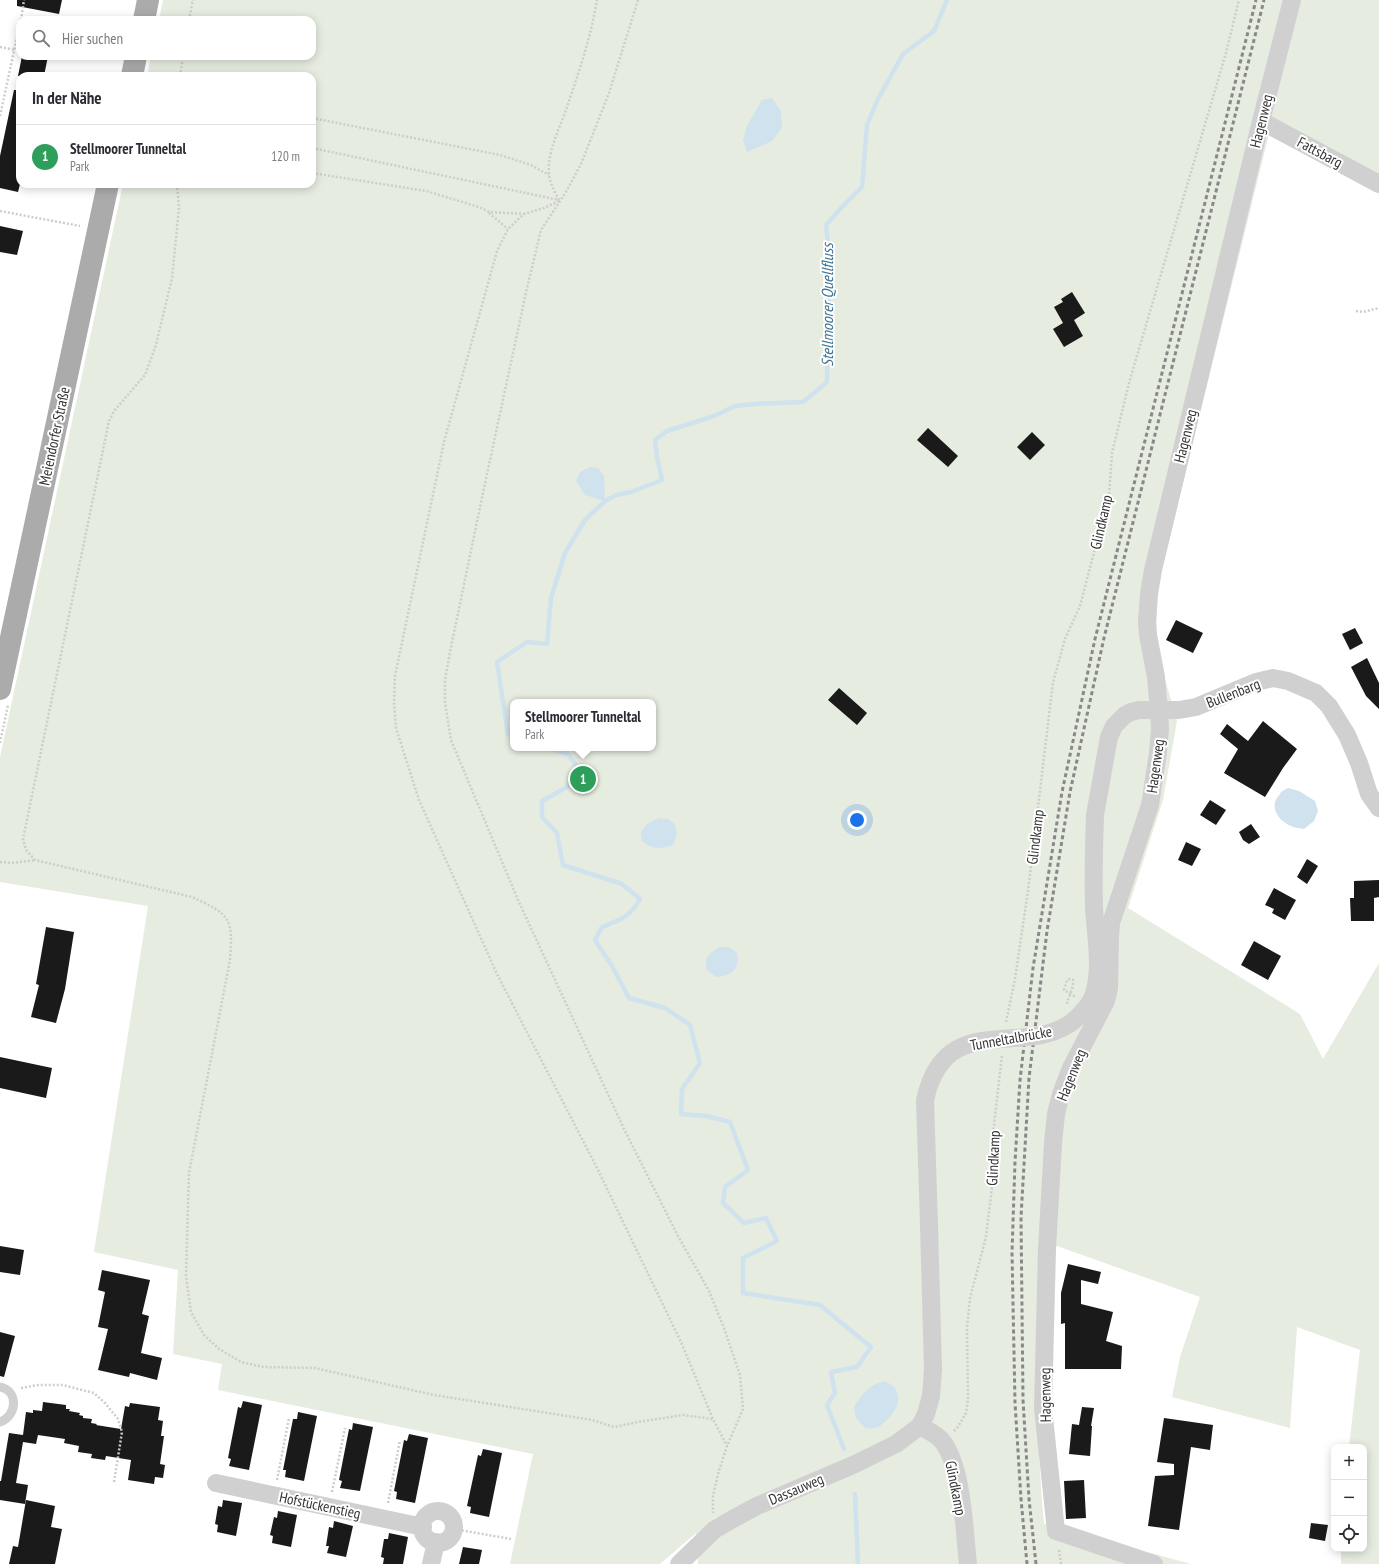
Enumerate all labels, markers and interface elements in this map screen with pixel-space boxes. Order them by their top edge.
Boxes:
search box [16,16,316,60]
icon: search [30,27,52,49]
text: Hier suchen [62,29,123,48]
text: In der Nähe [32,87,102,109]
street label: Hagenweg [1245,92,1277,150]
street label: Fattsbarg [1294,132,1346,172]
text: Stellmoorer Tunneltal [70,139,186,158]
text: 1 [42,148,48,165]
text: 120 m [271,148,300,165]
text: Park [70,158,89,175]
water label: Stellmoorer Quellfluss [817,242,837,367]
street label: Meiendorfer Straße [34,385,74,487]
street label: Hagenweg [1169,407,1201,465]
street label: Glindkamp [1086,493,1116,551]
street label: Bullenbarg [1203,674,1263,712]
popup [510,699,656,751]
text: Stellmoorer Tunneltal [525,707,641,726]
text: Park [525,726,544,743]
street label: Hagenweg [1142,738,1168,794]
pin: 1 [570,764,596,794]
street label: Glindkamp [1022,808,1048,866]
your location [847,810,867,830]
street label: Tunneltalbrücke [969,1021,1053,1055]
street label: Hagenweg [1052,1046,1090,1104]
street label: Glindkamp [982,1130,1004,1186]
street label: Hagenweg [1035,1368,1055,1422]
map controls [1331,1444,1367,1552]
button: + [1331,1444,1367,1480]
street label: Glindkamp [941,1459,971,1517]
street label: Dassauweg [766,1469,826,1509]
button: − [1331,1480,1367,1516]
street label: Hofstückenstieg [278,1487,362,1523]
button: locate [1331,1516,1367,1552]

